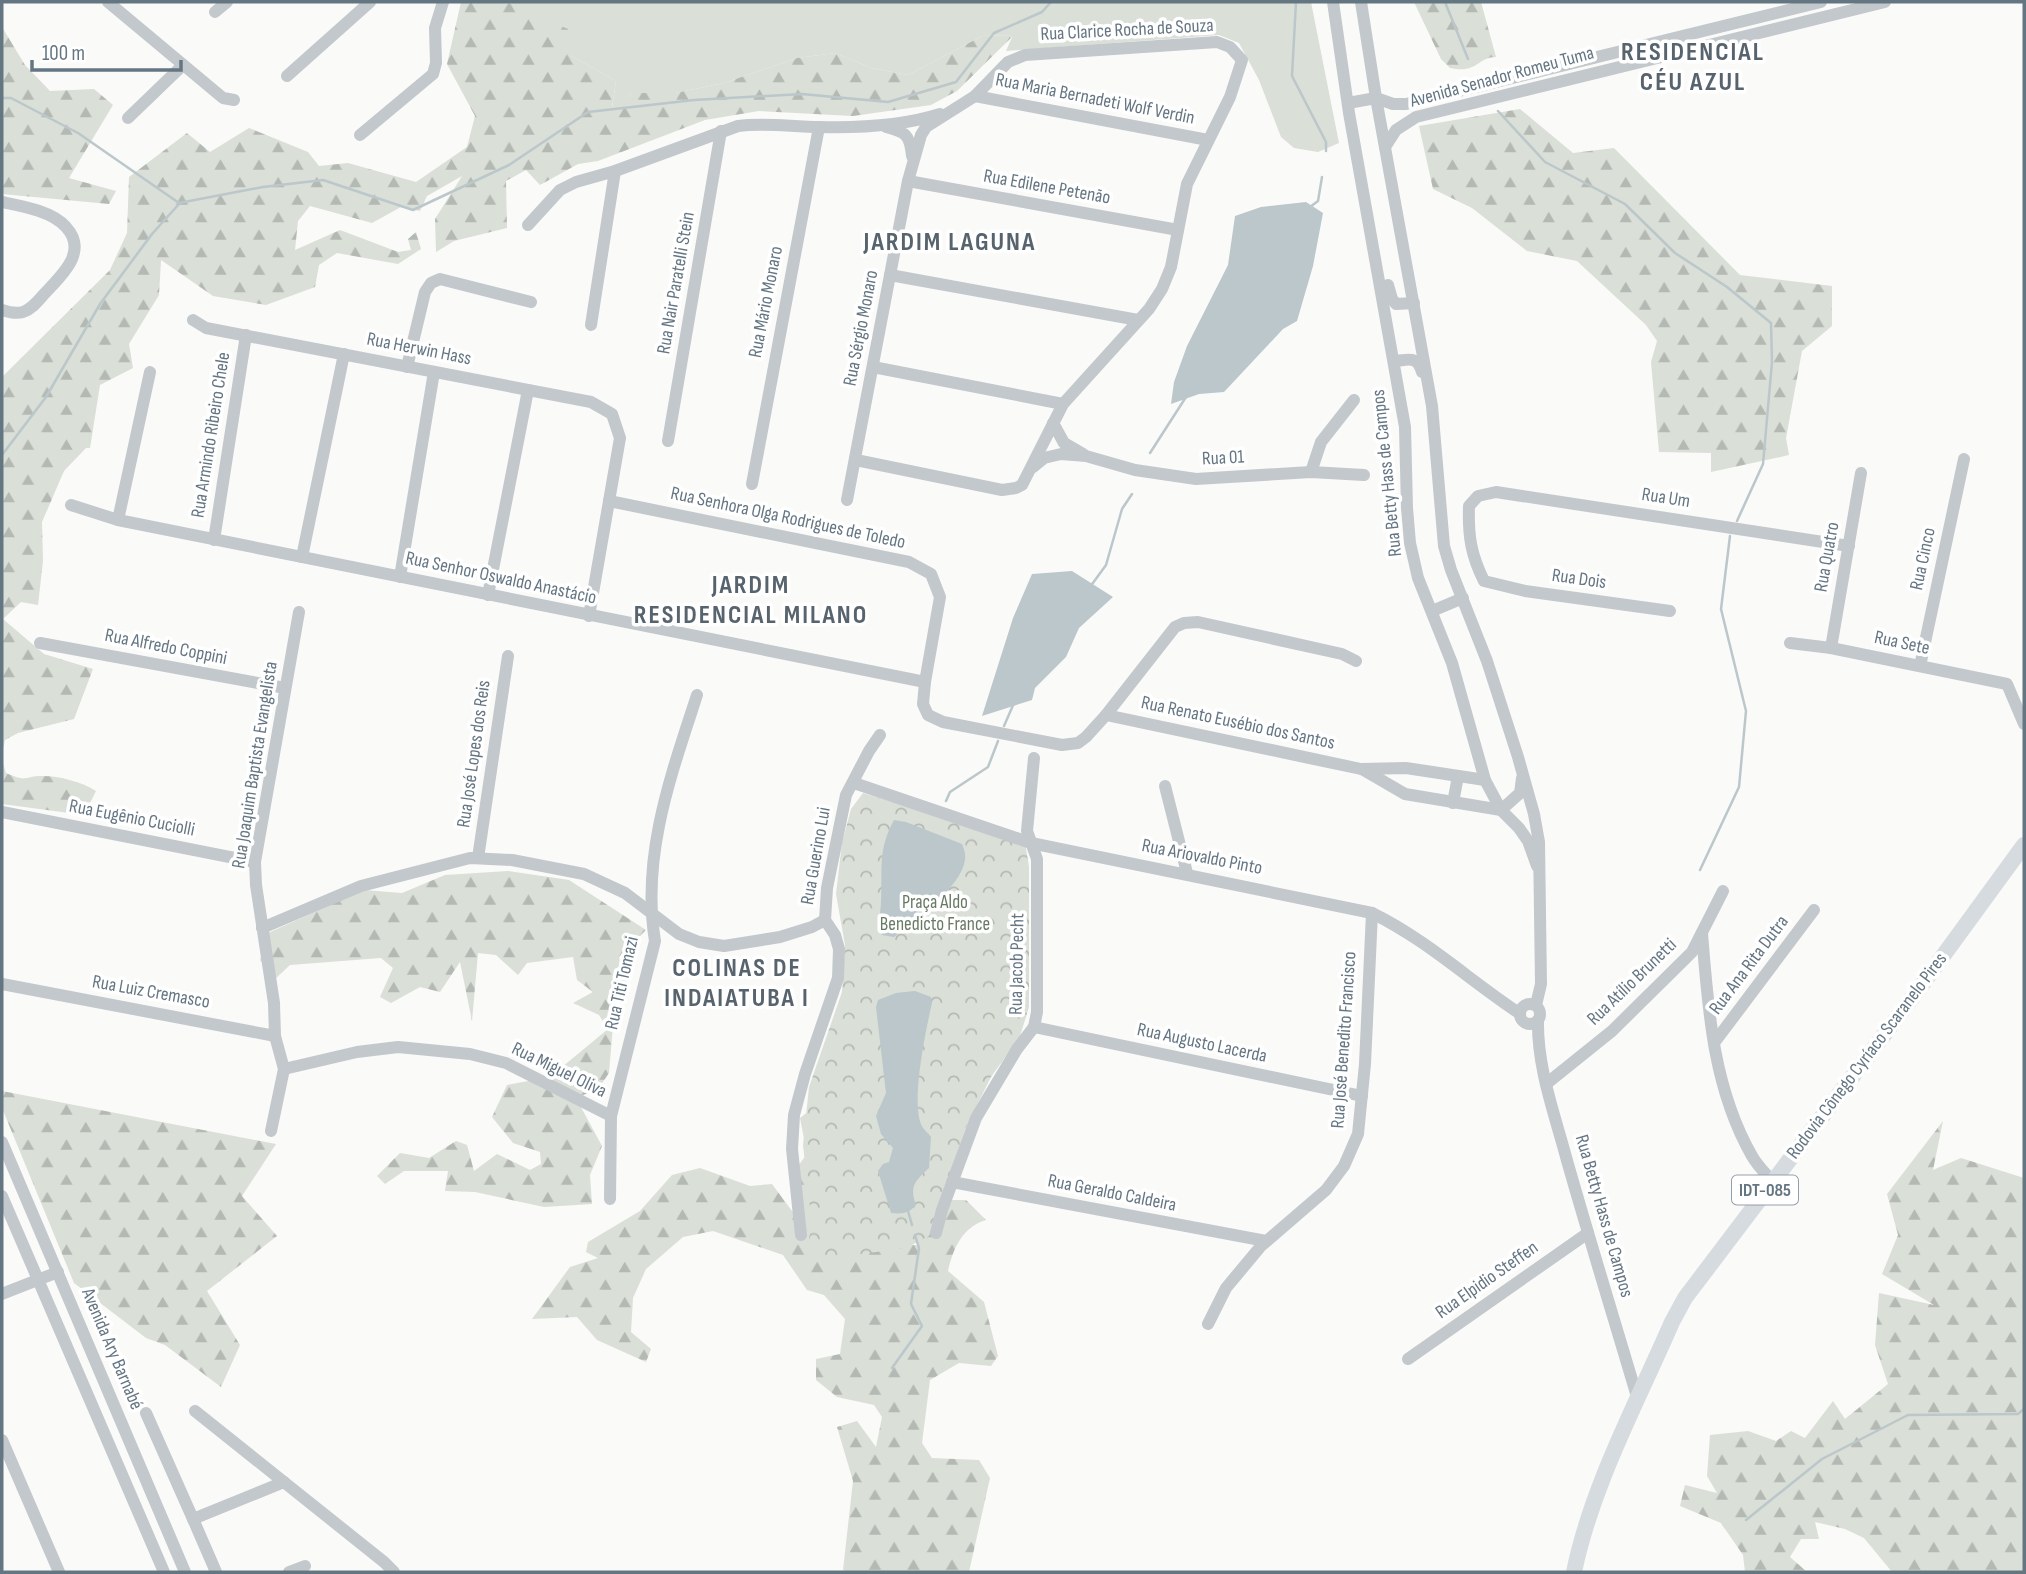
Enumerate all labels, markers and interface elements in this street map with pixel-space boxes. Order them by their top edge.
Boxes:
street label: Rua Clarice Rocha de Souza [1040,14,1214,46]
scale bar [32,28,180,72]
district label: RESIDENCIAL CÉU AZUL [1621,37,1765,98]
text: 100 m [42,41,85,66]
street label: Avenida Senador Romeu Tuma [1407,41,1596,113]
street label: Rua Maria Bernadeti Wolf Verdin [994,68,1196,130]
street label: Rua Edilene Petenão [982,165,1112,209]
street label: Rua Nair Paratelli Stein [652,210,700,356]
district label: JARDIM LAGUNA [863,227,1036,258]
street label: Rua Mário Monaro [744,244,788,360]
street label: Rua Sérgio Monaro [839,268,883,388]
street label: Rua Herwin Hass [365,328,473,370]
street label: Rua Armindo Ribeiro Chele [187,351,235,519]
street label: Rua Betty Hass de Campos [1367,388,1407,558]
street label: Rua 01 [1201,445,1245,471]
street label: Rua Senhora Olga Rodrigues de Toledo [669,482,907,554]
street label: Rua Um [1640,483,1692,513]
street label: Rua Quatro [1810,520,1844,594]
street label: Rua Cinco [1905,526,1941,592]
street label: Rua Senhor Oswaldo Anastácio [403,547,599,609]
street label: Rua Dois [1550,564,1608,594]
district label: JARDIM RESIDENCIAL MILANO [634,570,868,631]
street label: Rua Alfredo Coppini [103,624,229,670]
street label: Rua Sete [1872,626,1932,660]
street label: Rua Joaquim Baptista Evangelista [227,660,283,870]
street label: Rua José Lopes dos Reis [452,679,496,829]
street label: Rua Renato Eusébio dos Santos [1139,691,1337,755]
street label: Rua Eugênio Cuciolli [67,795,197,841]
street label: Rua Guerino Lui [796,805,836,907]
street label: Rua Ariovaldo Pinto [1140,834,1264,880]
park label: Praça Aldo Benedicto France [880,891,990,936]
street label: Rua Ana Rita Dutra [1704,911,1794,1019]
street label: Rua Jacob Pecht [1005,913,1029,1015]
street label: Rua Titi Tomazi [600,934,644,1032]
street label: Rua Atílio Brunetti [1582,934,1682,1030]
street label: Rodovia Cônego Cyríaco Scaranelo Pires [1782,948,1952,1164]
street label: Rua José Benedito Francisco [1326,951,1362,1129]
district label: COLINAS DE INDAIATUBA I [664,953,810,1014]
street label: Rua Luiz Cremasco [90,970,212,1014]
street label: Rua Augusto Lacerda [1135,1018,1269,1068]
street label: Rua Miguel Oliva [508,1037,610,1103]
street label: Rua Betty Hass de Campos [1570,1132,1638,1300]
street label: Rua Geraldo Caldeira [1046,1169,1178,1217]
road number: IDT-085 [1732,1176,1798,1204]
street label: Rua Elpidio Steffen [1431,1236,1543,1324]
street label: Avenida Ary Barnabé [76,1284,148,1413]

